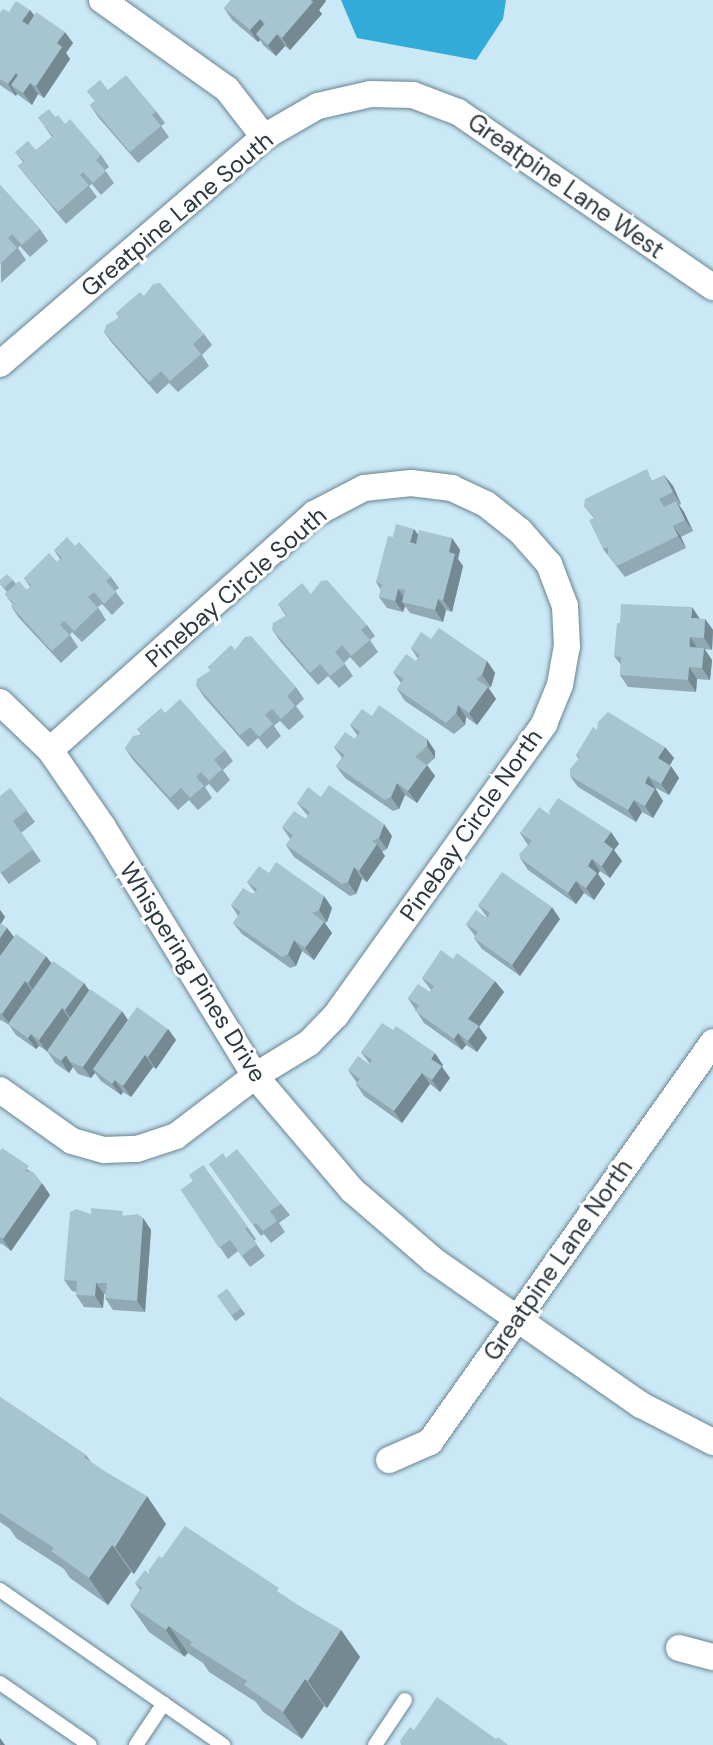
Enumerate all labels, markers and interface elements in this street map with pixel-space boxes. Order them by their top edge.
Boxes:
street label: Greatpine Lane West [462,107,670,265]
street label: Greatpine Lane South [75,125,279,303]
street label: Pinebay Circle South [140,501,332,673]
street label: Pinebay Circle North [394,723,548,927]
street label: Whispering Pines Drive [113,857,273,1087]
street label: Greatpine Lane North [478,1154,638,1366]

